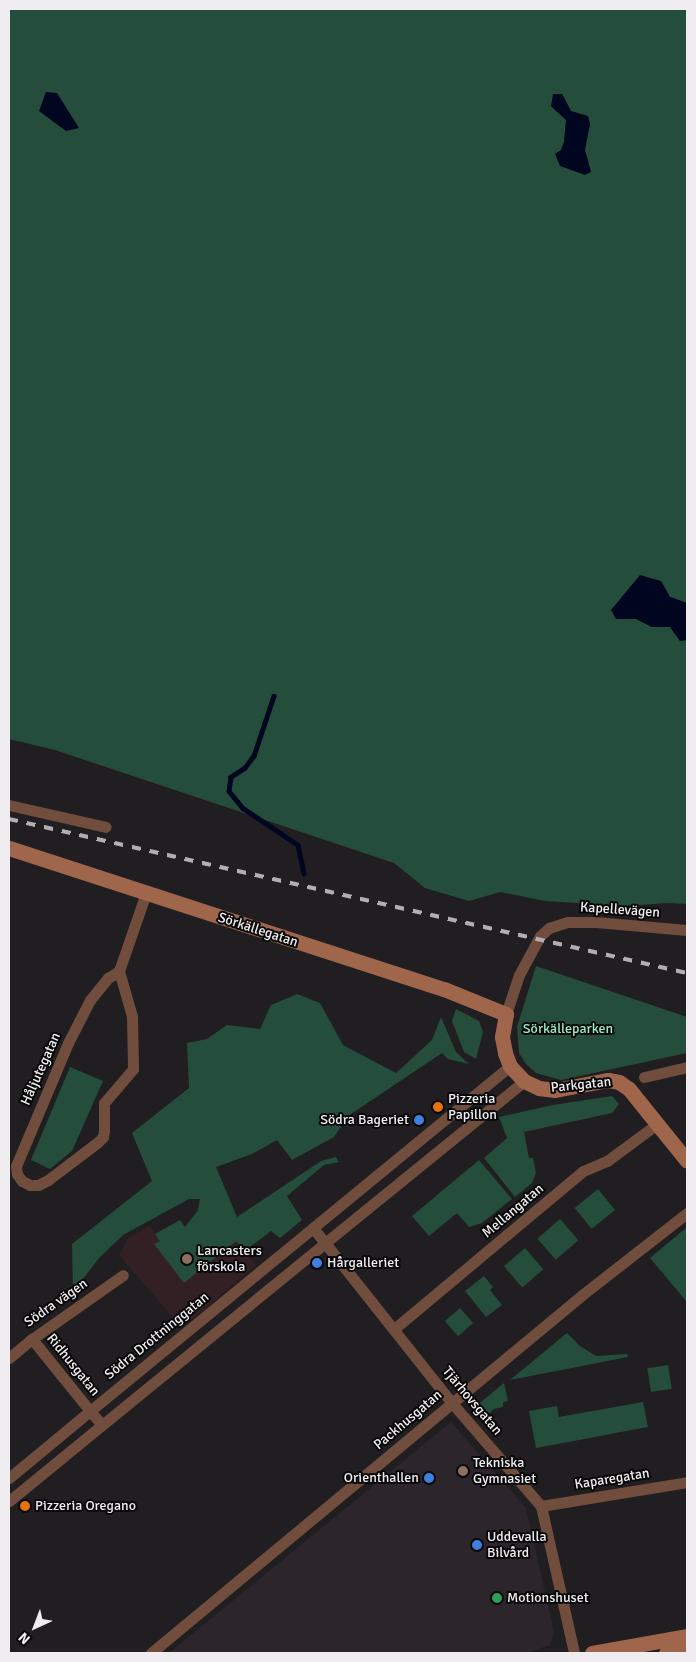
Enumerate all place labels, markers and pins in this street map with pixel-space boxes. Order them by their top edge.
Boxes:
place label: Pizzeria Papillon [448,1091,497,1124]
marker: Pizzeria Papillon [432,1101,444,1113]
place label: Södra Bageriet [320,1112,409,1128]
marker: Södra Bageriet [413,1114,425,1126]
place label: Lancasters förskola [197,1243,262,1276]
marker: Lancasters förskola [181,1253,193,1265]
place label: Hårgalleriet [327,1255,399,1271]
marker: Hårgalleriet [311,1257,323,1269]
place label: Tekniska Gymnasiet [473,1455,536,1488]
marker: Tekniska Gymnasiet [457,1465,469,1477]
place label: Orienthallen [344,1470,419,1486]
marker: Orienthallen [423,1472,435,1484]
place label: Pizzeria Oregano [35,1498,136,1514]
marker: Pizzeria Oregano [19,1500,31,1512]
place label: Uddevalla Bilvård [487,1529,547,1561]
marker: Uddevalla Bilvård [471,1539,483,1551]
place label: Motionshuset [507,1590,589,1606]
marker: Motionshuset [491,1592,503,1604]

